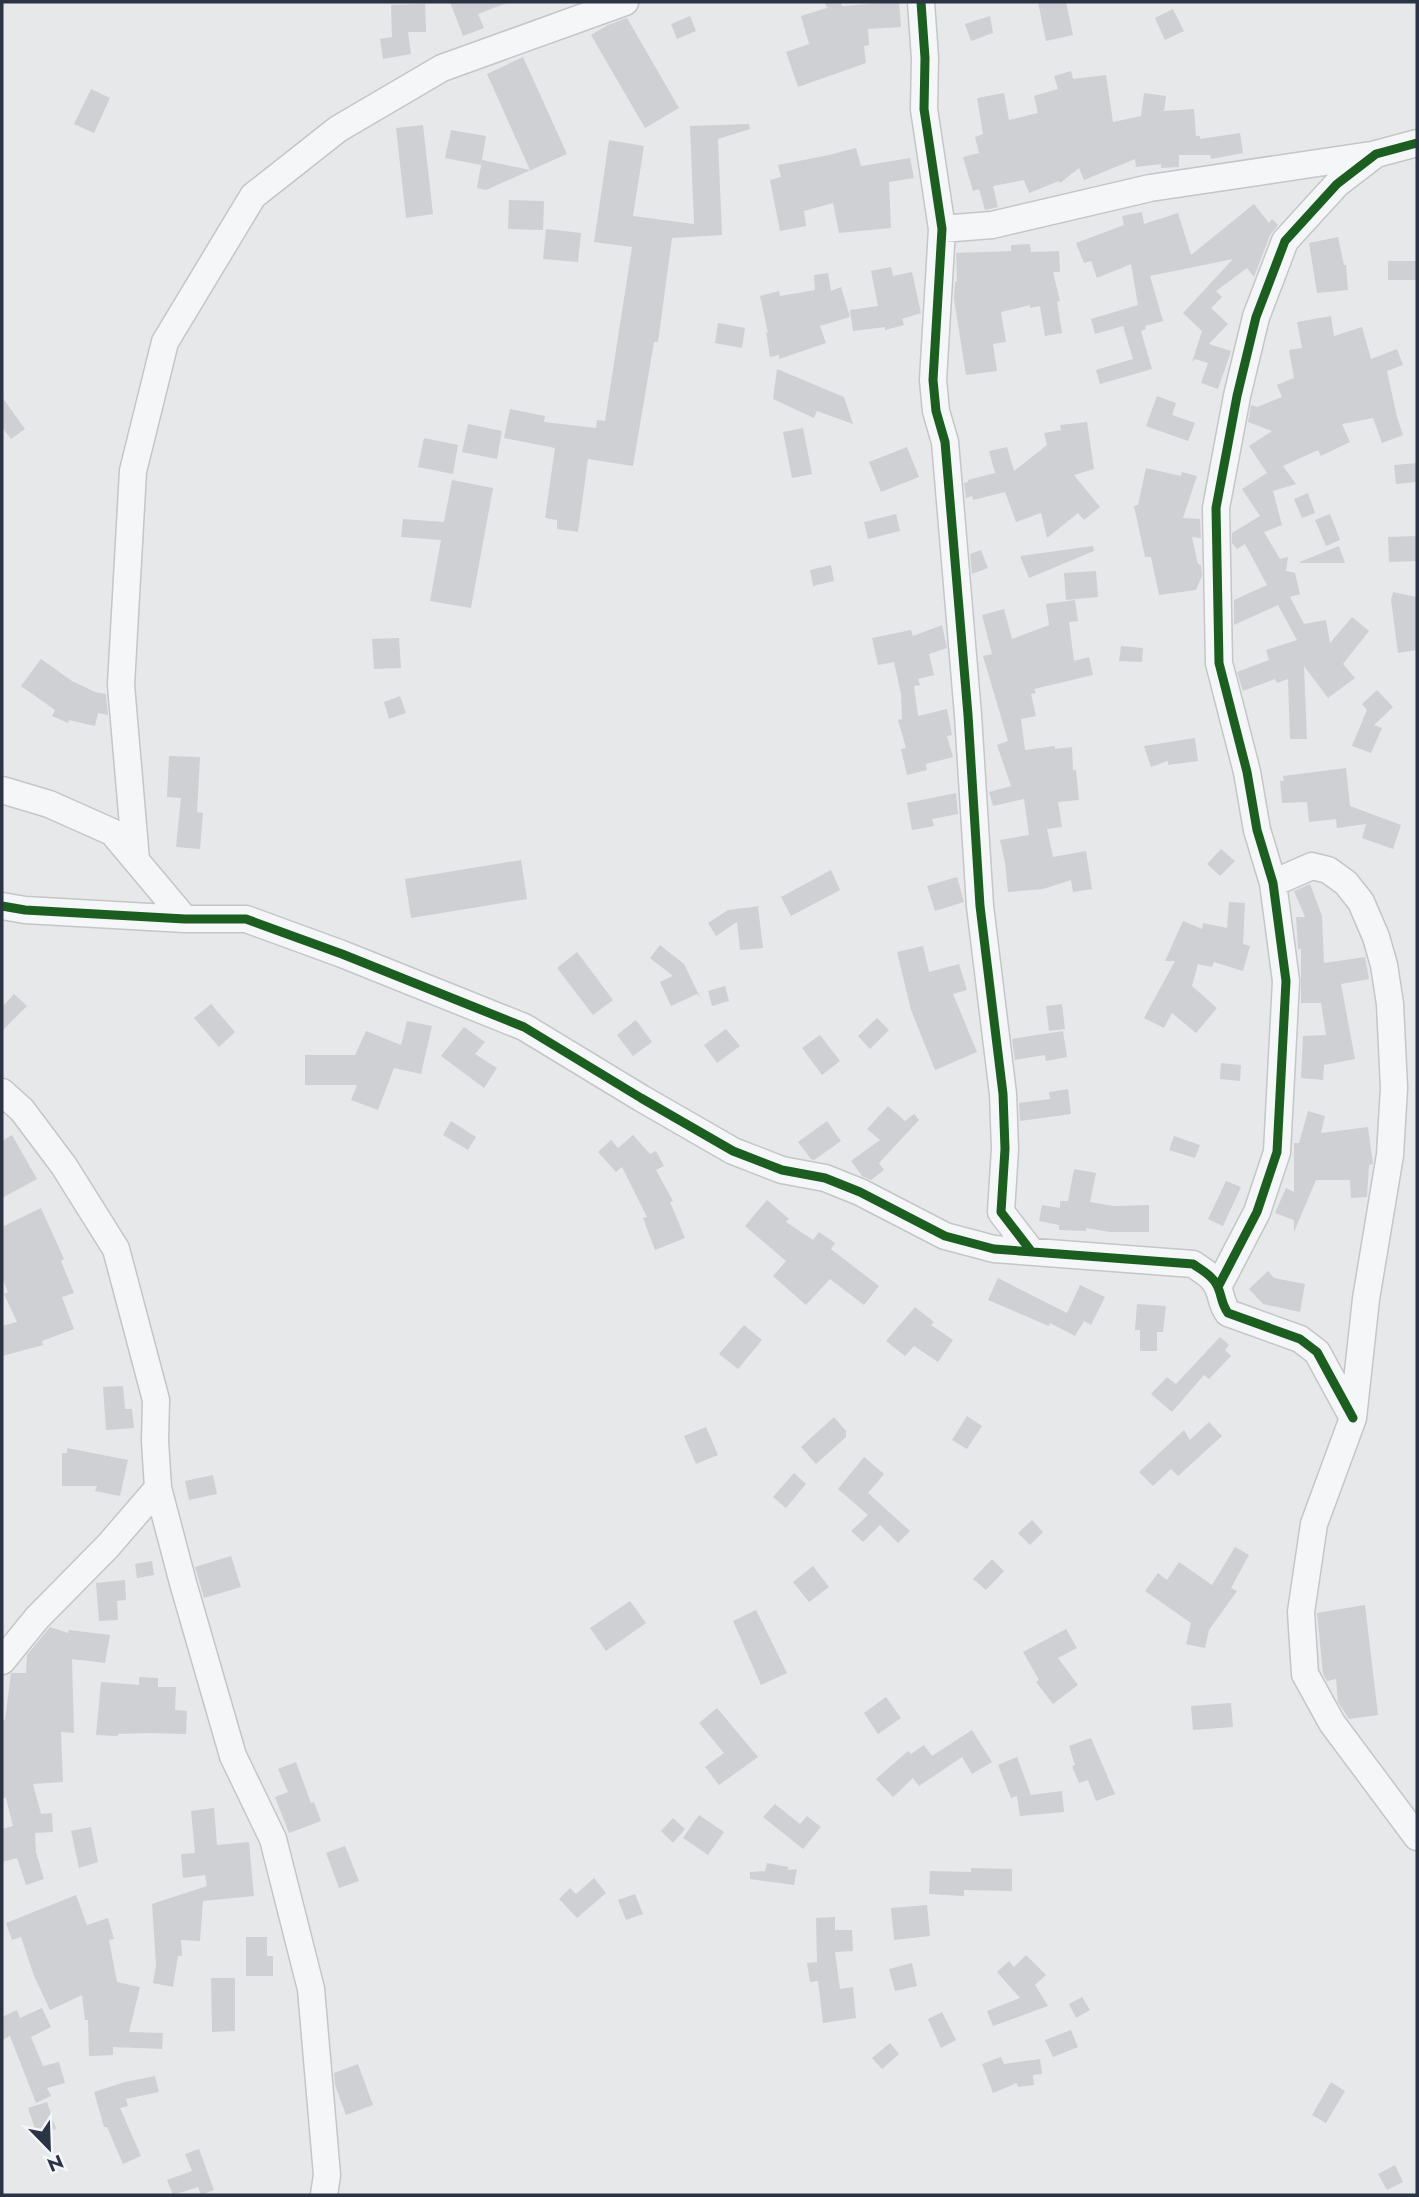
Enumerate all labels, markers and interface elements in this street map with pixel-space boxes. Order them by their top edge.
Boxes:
north arrow [14,2113,84,2183]
text: N [43,2148,68,2179]

